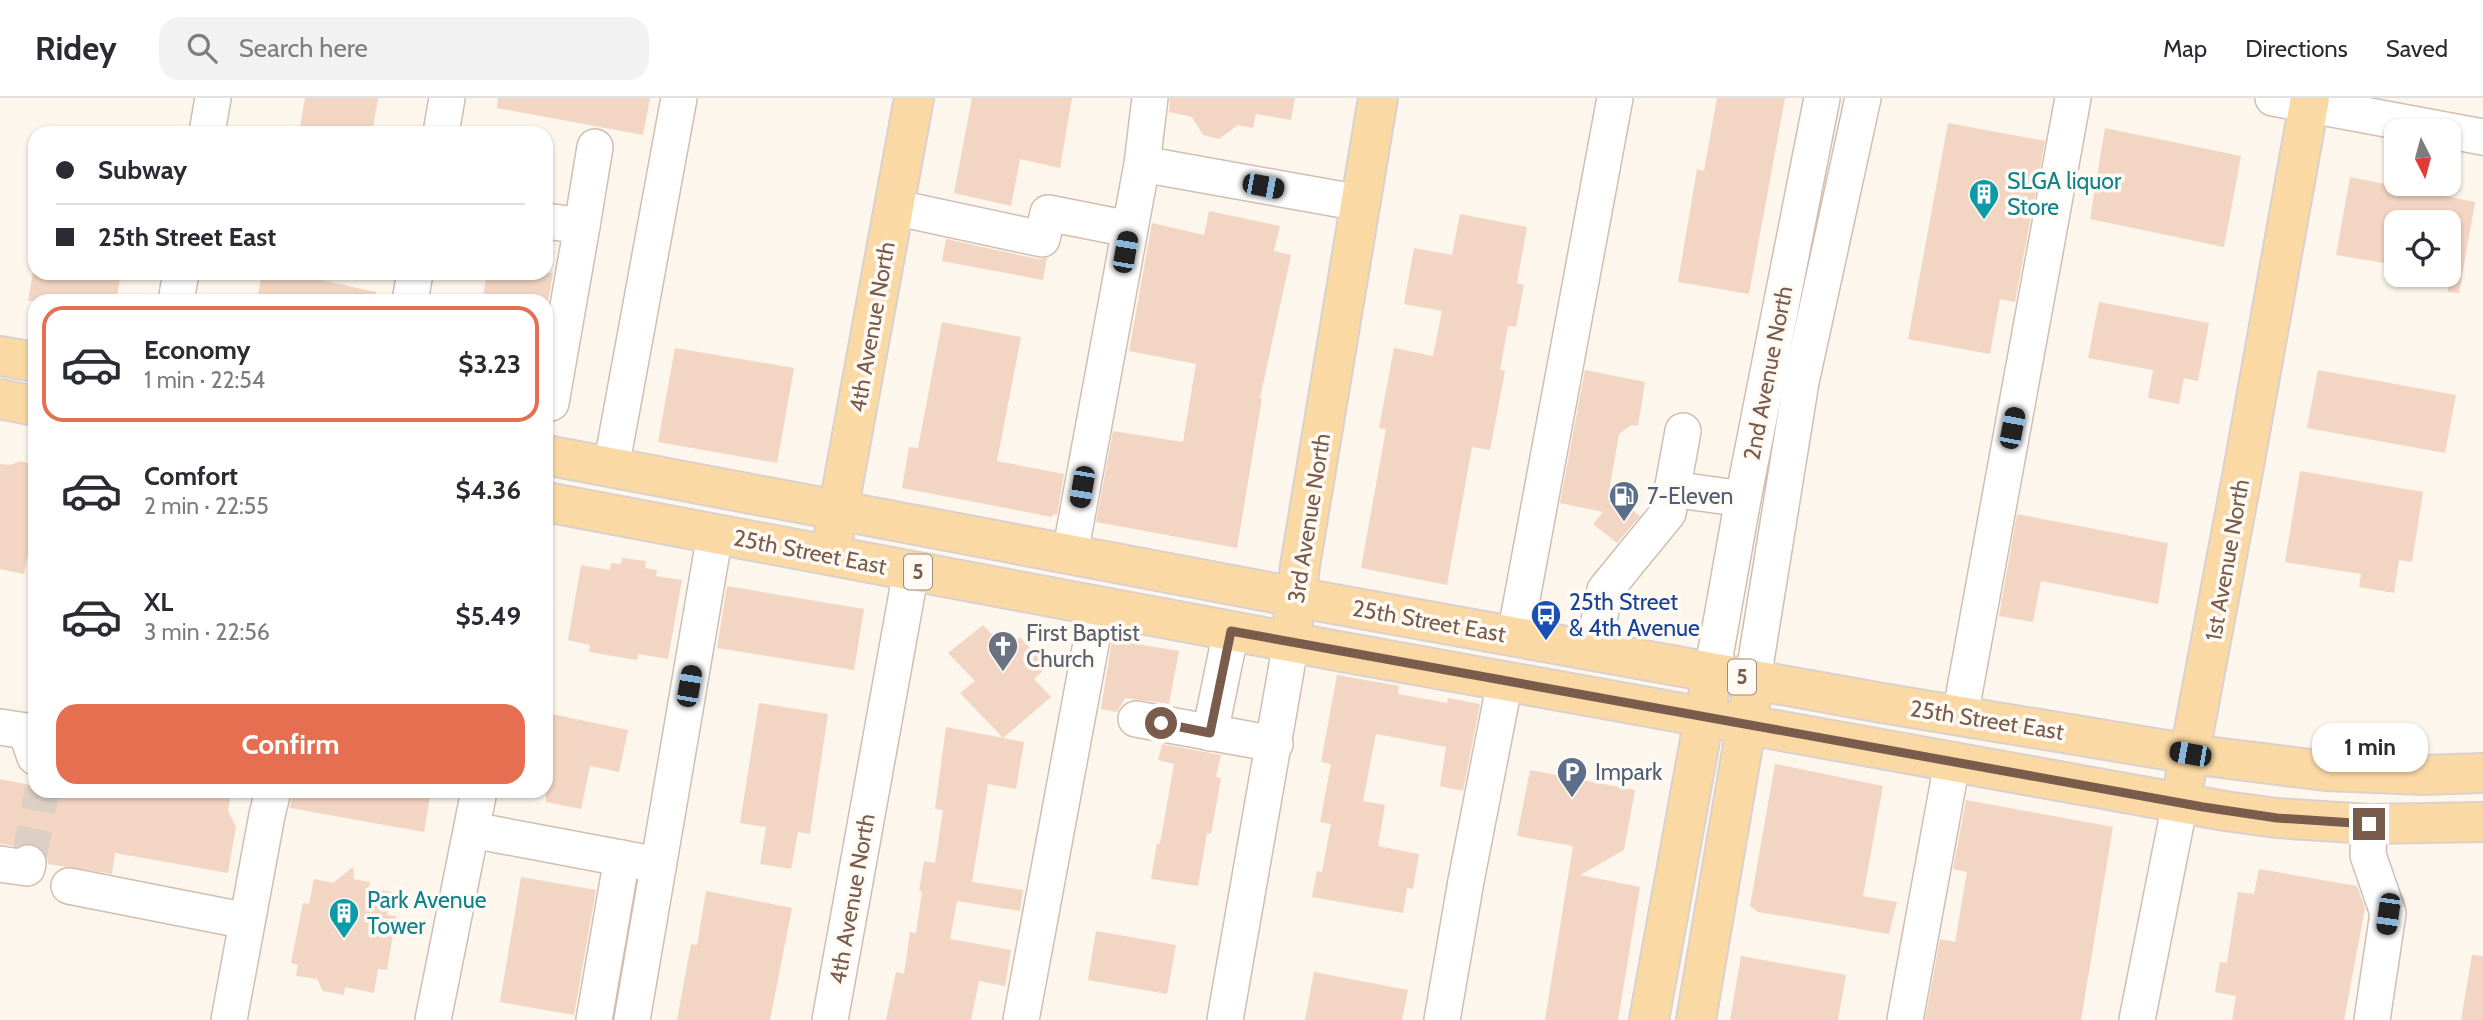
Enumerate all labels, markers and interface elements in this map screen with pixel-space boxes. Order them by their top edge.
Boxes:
search box [159,17,649,80]
text: Ridey [35,28,117,68]
icon: search [183,29,221,67]
text: Search here [239,32,368,64]
text: Map [2163,34,2207,63]
text: Directions [2245,34,2348,63]
text: Saved [2386,34,2448,63]
north arrow [2384,119,2460,196]
map controls [2384,119,2461,287]
text: Subway [98,154,187,186]
place label: SLGA liquor Store [2007,167,2122,221]
car [1241,172,1286,200]
building icon: SLGA liquor Store [1967,177,2001,221]
button: locate [2384,210,2461,287]
text: 25th Street East [98,221,276,253]
car [1112,229,1139,275]
street label: 4th Avenue North [843,239,901,415]
street label: 2nd Avenue North [1737,283,1799,463]
icon: car [60,333,123,396]
text: Economy [144,334,250,366]
text: $3.23 [458,348,521,380]
text: 1 min · 22:54 [144,366,265,394]
car [1998,405,2027,451]
street label: 3rd Avenue North [1282,431,1336,605]
icon: car [60,459,123,522]
text: Comfort [144,460,238,492]
car [1069,464,1096,510]
text: $4.36 [455,474,521,506]
street label: 1st Avenue North [2199,477,2255,643]
fuel station icon: 7-Eleven [1607,479,1641,523]
place label: 7-Eleven [1647,482,1733,510]
text: 2 min · 22:55 [144,492,269,520]
street label: 25th Street East [731,523,889,581]
road number: 5 [904,554,932,589]
icon: car [60,585,123,648]
text: XL [144,586,173,618]
place label: 25th Street & 4th Avenue [1569,588,1700,642]
street label: 25th Street East [1350,594,1508,648]
bus stop icon: 25th Street & 4th Avenue [1529,598,1563,642]
text: $5.49 [455,600,521,632]
text: 3 min · 22:56 [144,618,270,646]
place label: First Baptist Church [1026,619,1140,673]
church icon: First Baptist Church [986,629,1020,673]
road number: 5 [1728,660,1756,694]
car [676,663,703,709]
street label: 25th Street East [1908,694,2066,746]
button: Confirm [56,704,525,784]
route start [1145,707,1177,739]
callout: 1 min [2311,722,2427,772]
text: 1 min [2344,733,2396,761]
car [2168,740,2213,768]
parking icon: Impark [1555,755,1589,799]
place label: Impark [1595,758,1663,786]
route end [2353,808,2385,840]
street label: 4th Avenue North [823,811,881,987]
place label: Park Avenue Tower [367,886,487,940]
car [2375,892,2402,936]
building icon: Park Avenue Tower [327,896,361,940]

